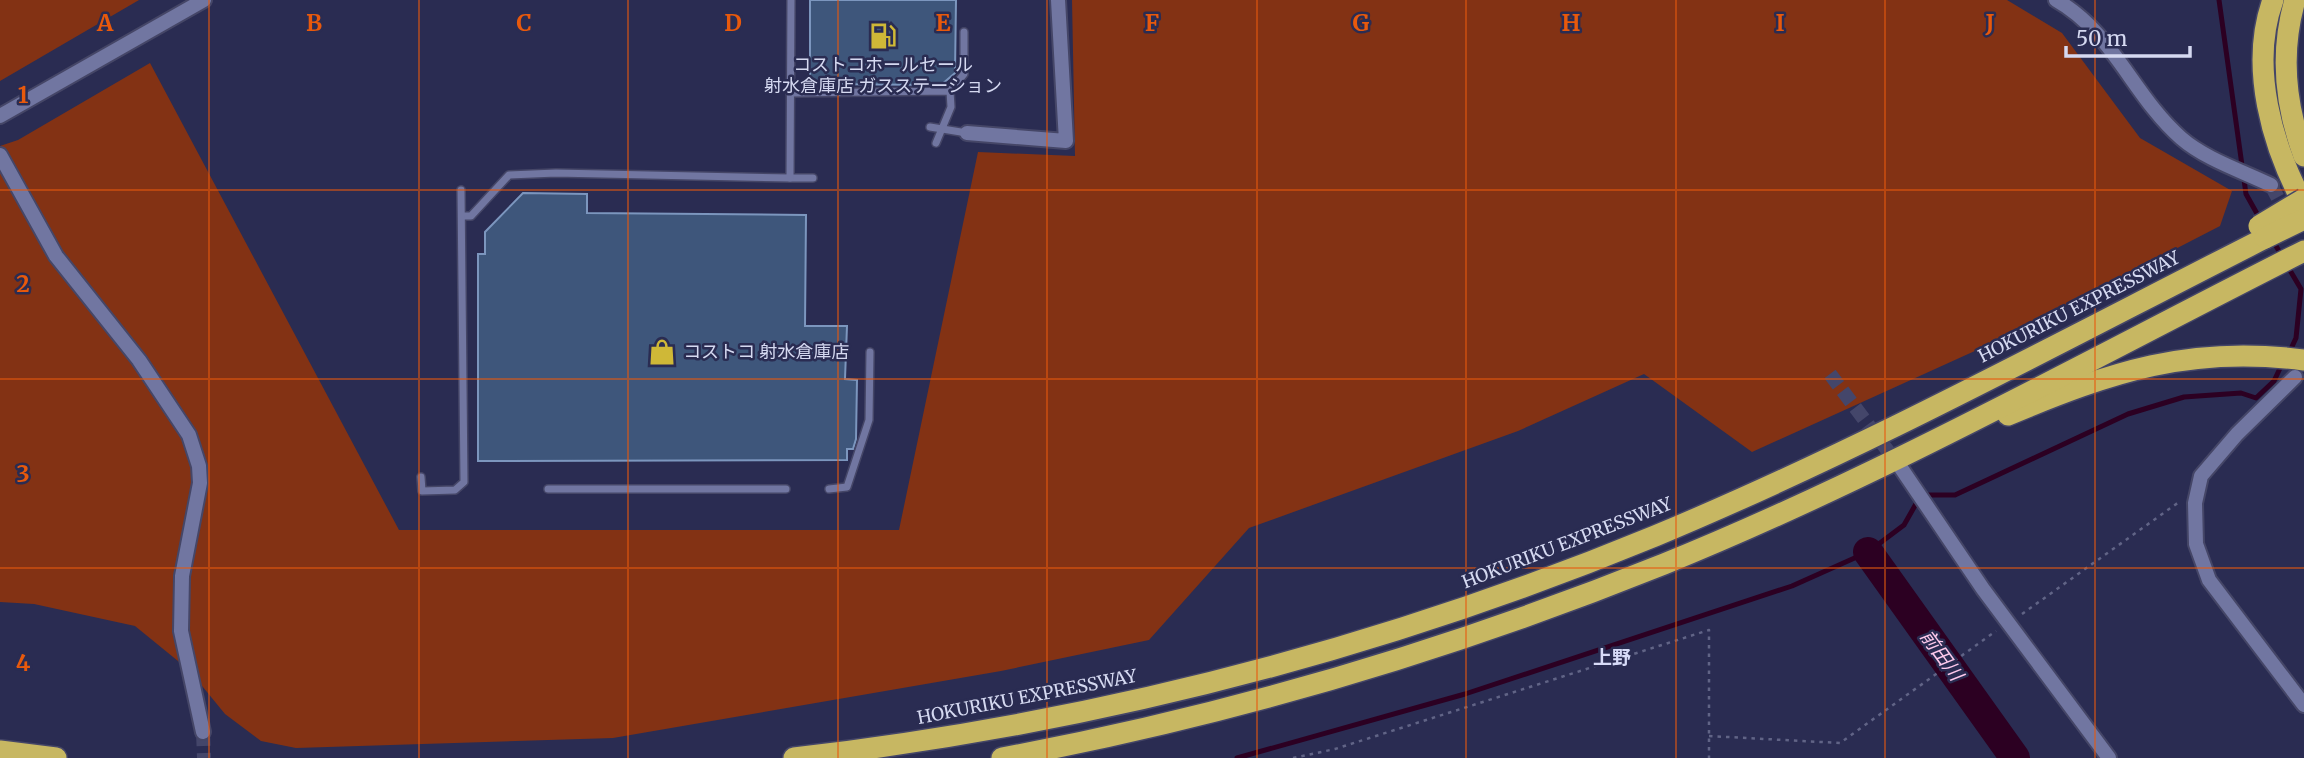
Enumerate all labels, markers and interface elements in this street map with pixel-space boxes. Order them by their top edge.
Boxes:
text: A [96,8,114,37]
text: B [306,8,322,37]
text: C [516,8,532,37]
text: D [724,8,742,37]
text: E [935,8,951,37]
text: F [1145,8,1159,37]
text: G [1353,8,1370,37]
text: H [1562,8,1581,37]
text: I [1775,8,1785,37]
text: J [1984,8,1995,37]
scale bar [2066,14,2190,58]
fuel station icon: コストコホールセール 射水倉庫店 ガスステーション [868,21,898,51]
text: 50 m [2076,25,2127,52]
place label: コストコホールセール 射水倉庫店 ガスステーション [764,53,1002,97]
text: 1 [18,80,29,109]
street label: HOKURIKU EXPRESSWAY [1974,245,2184,368]
text: 2 [16,269,30,298]
shop icon: コストコ 射水倉庫店 [647,337,677,367]
place label: コストコ 射水倉庫店 [683,340,849,363]
text: 3 [16,459,30,488]
street label: HOKURIKU EXPRESSWAY [1458,492,1676,593]
water label: 前田川 [1916,625,1970,687]
district label: 上野 [1593,645,1631,669]
text: 4 [16,648,31,677]
street label: HOKURIKU EXPRESSWAY [915,664,1139,729]

